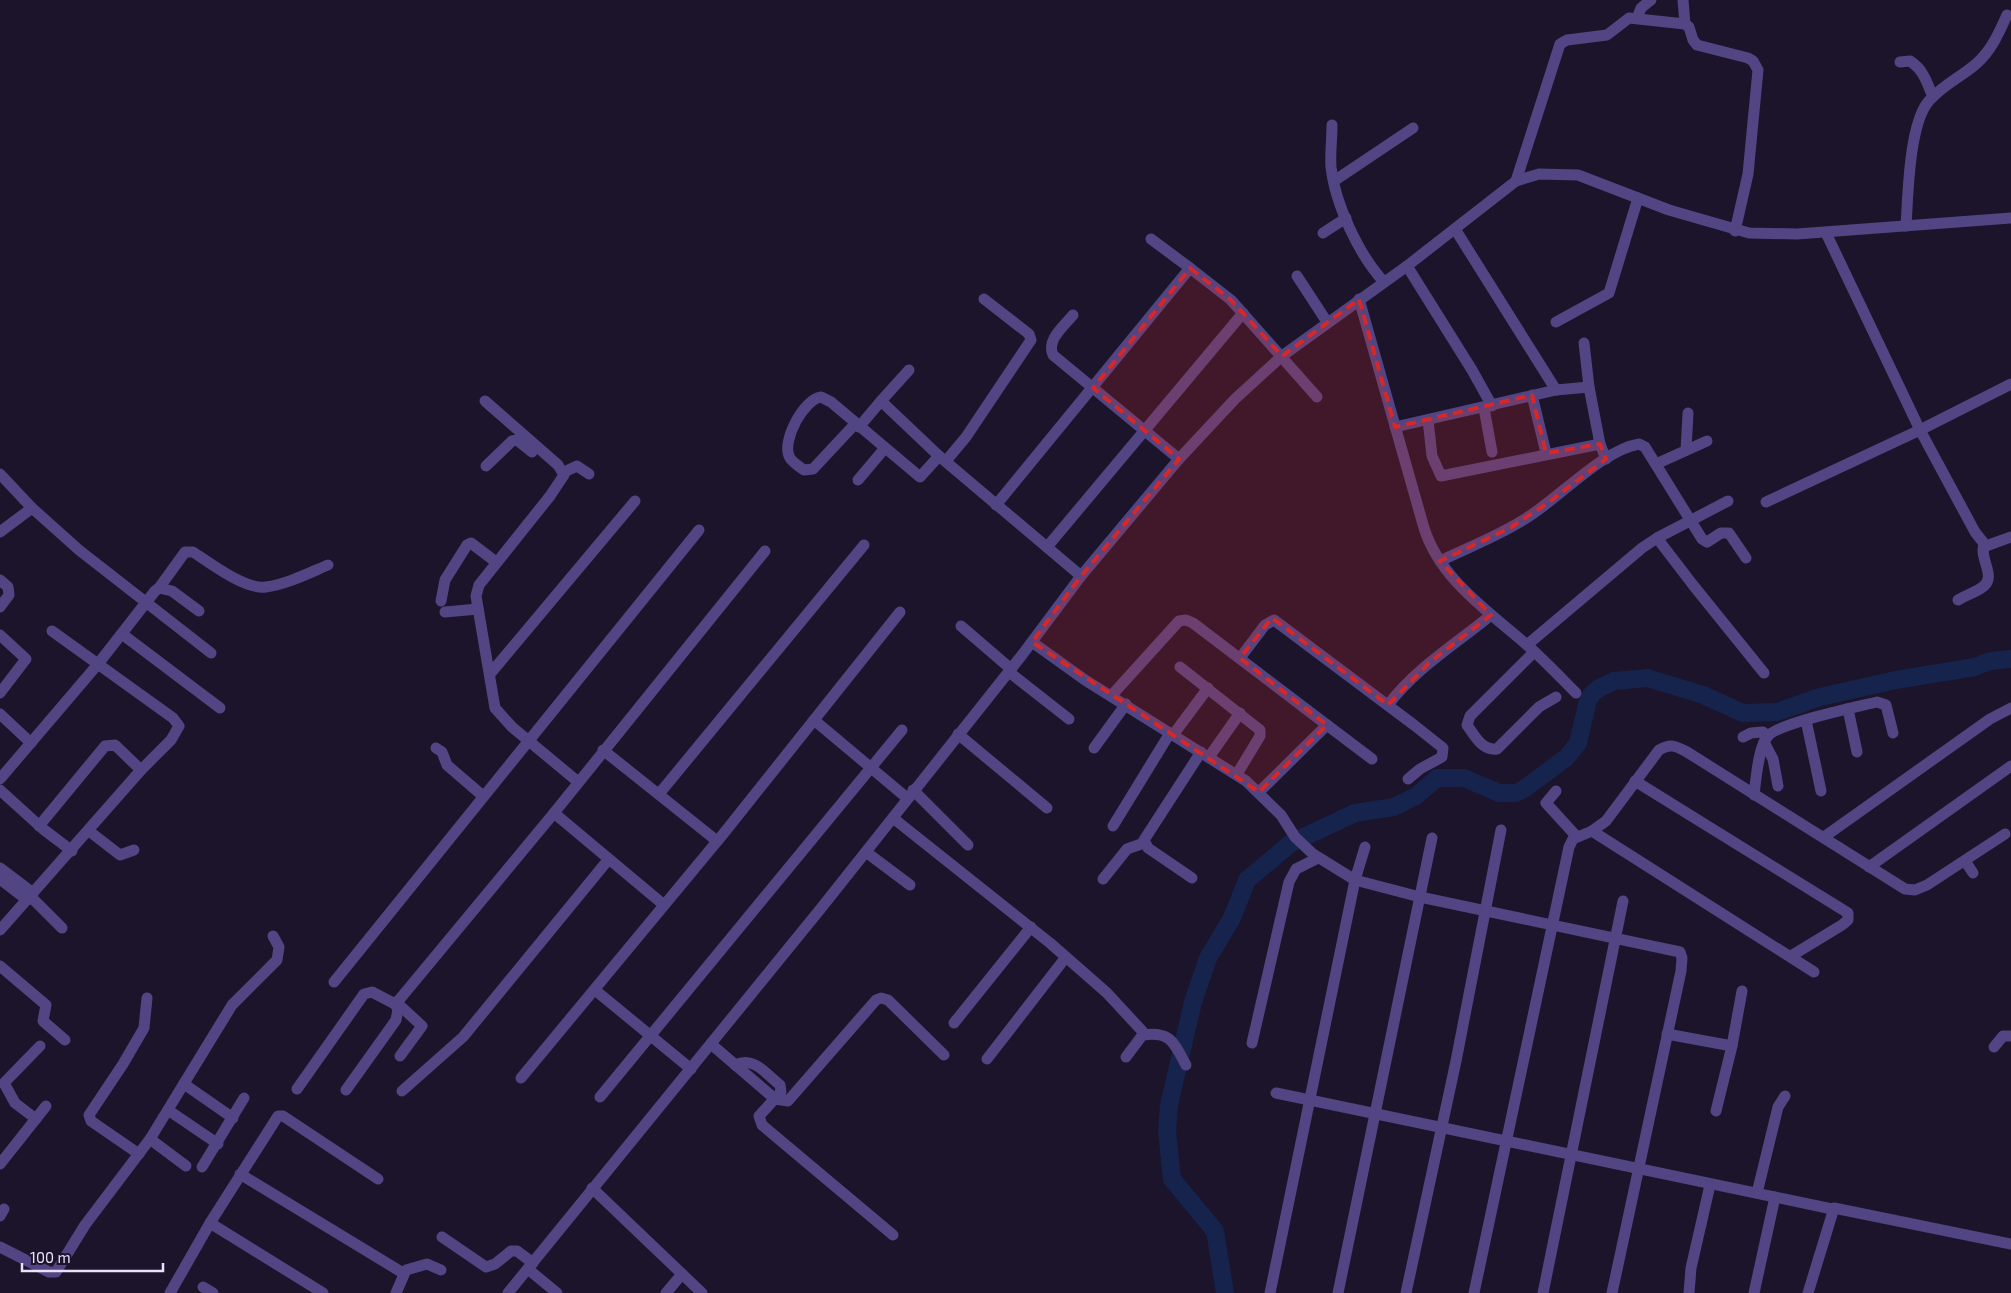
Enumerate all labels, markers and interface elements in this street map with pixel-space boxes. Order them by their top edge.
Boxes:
scale bar [22,1240,164,1272]
text: 100 m [30,1248,71,1266]

